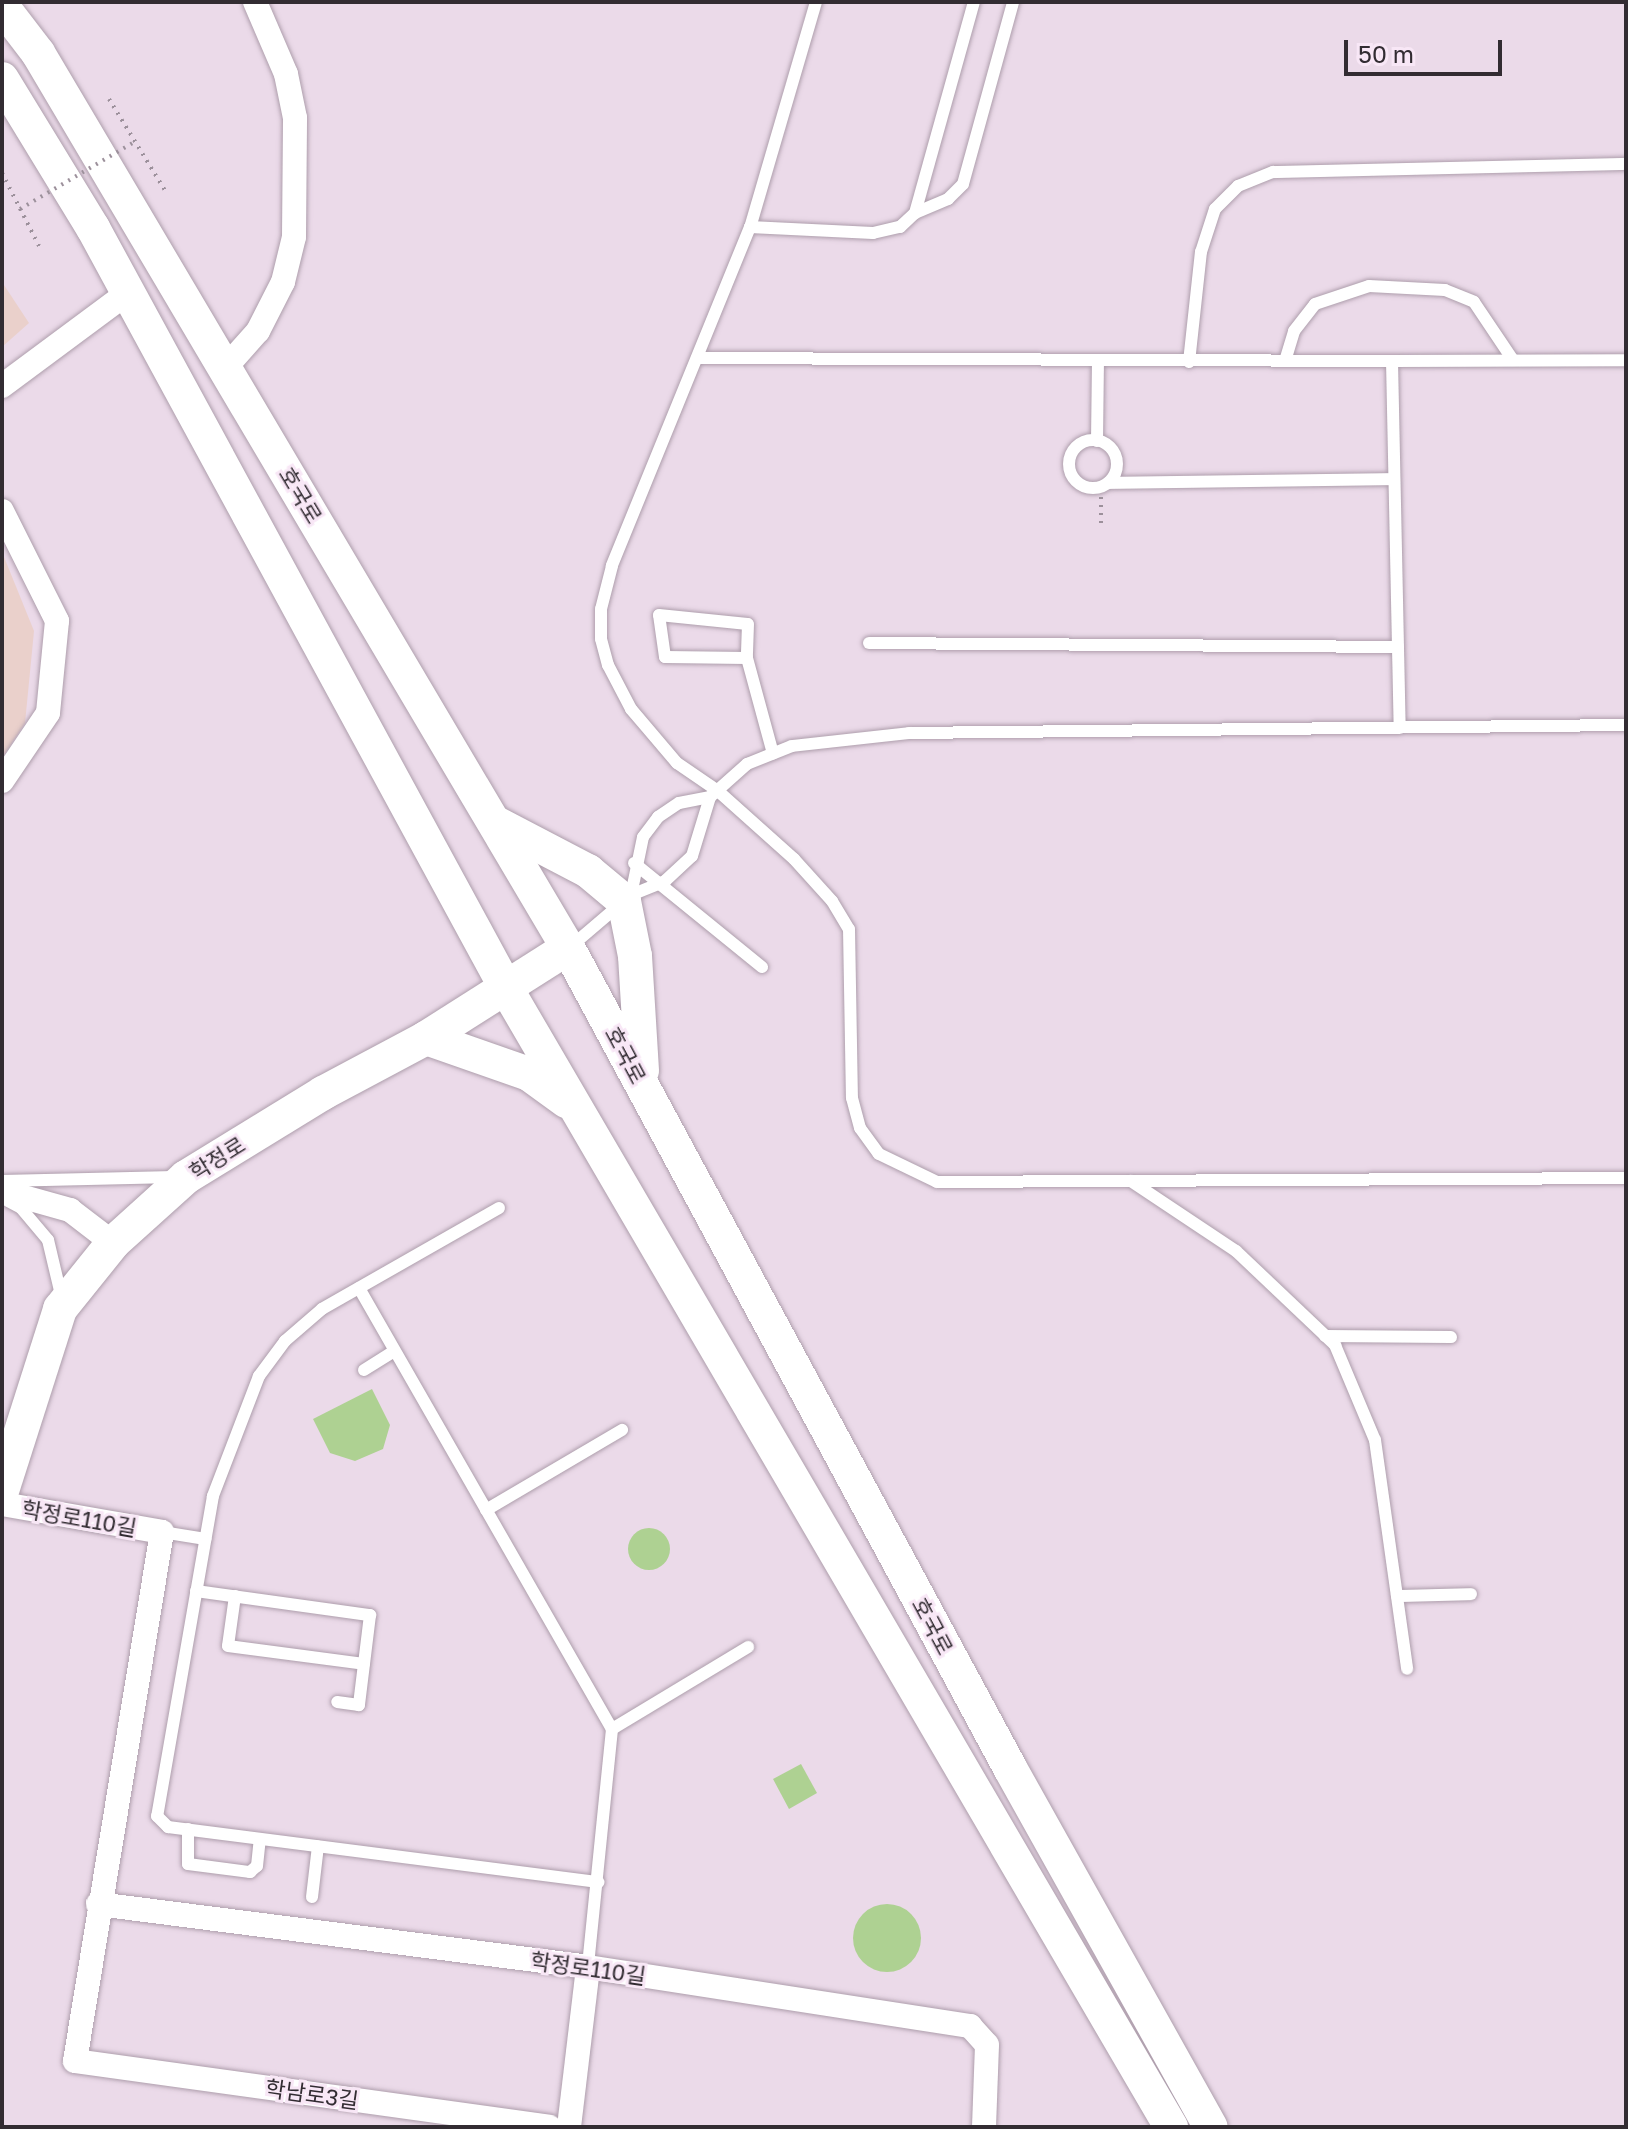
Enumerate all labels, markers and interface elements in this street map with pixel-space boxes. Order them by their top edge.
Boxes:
scale bar [1348,24,1506,74]
text: 50 m [1358,39,1414,68]
street label: 호국로 [274,462,328,528]
street label: 호국로 [600,1022,652,1088]
street label: 학정로 [184,1131,250,1185]
street label: 학정로110길 [20,1495,138,1541]
street label: 호국로 [907,1593,959,1659]
street label: 학정로110길 [529,1947,647,1989]
street label: 학남로3길 [264,2074,360,2114]

